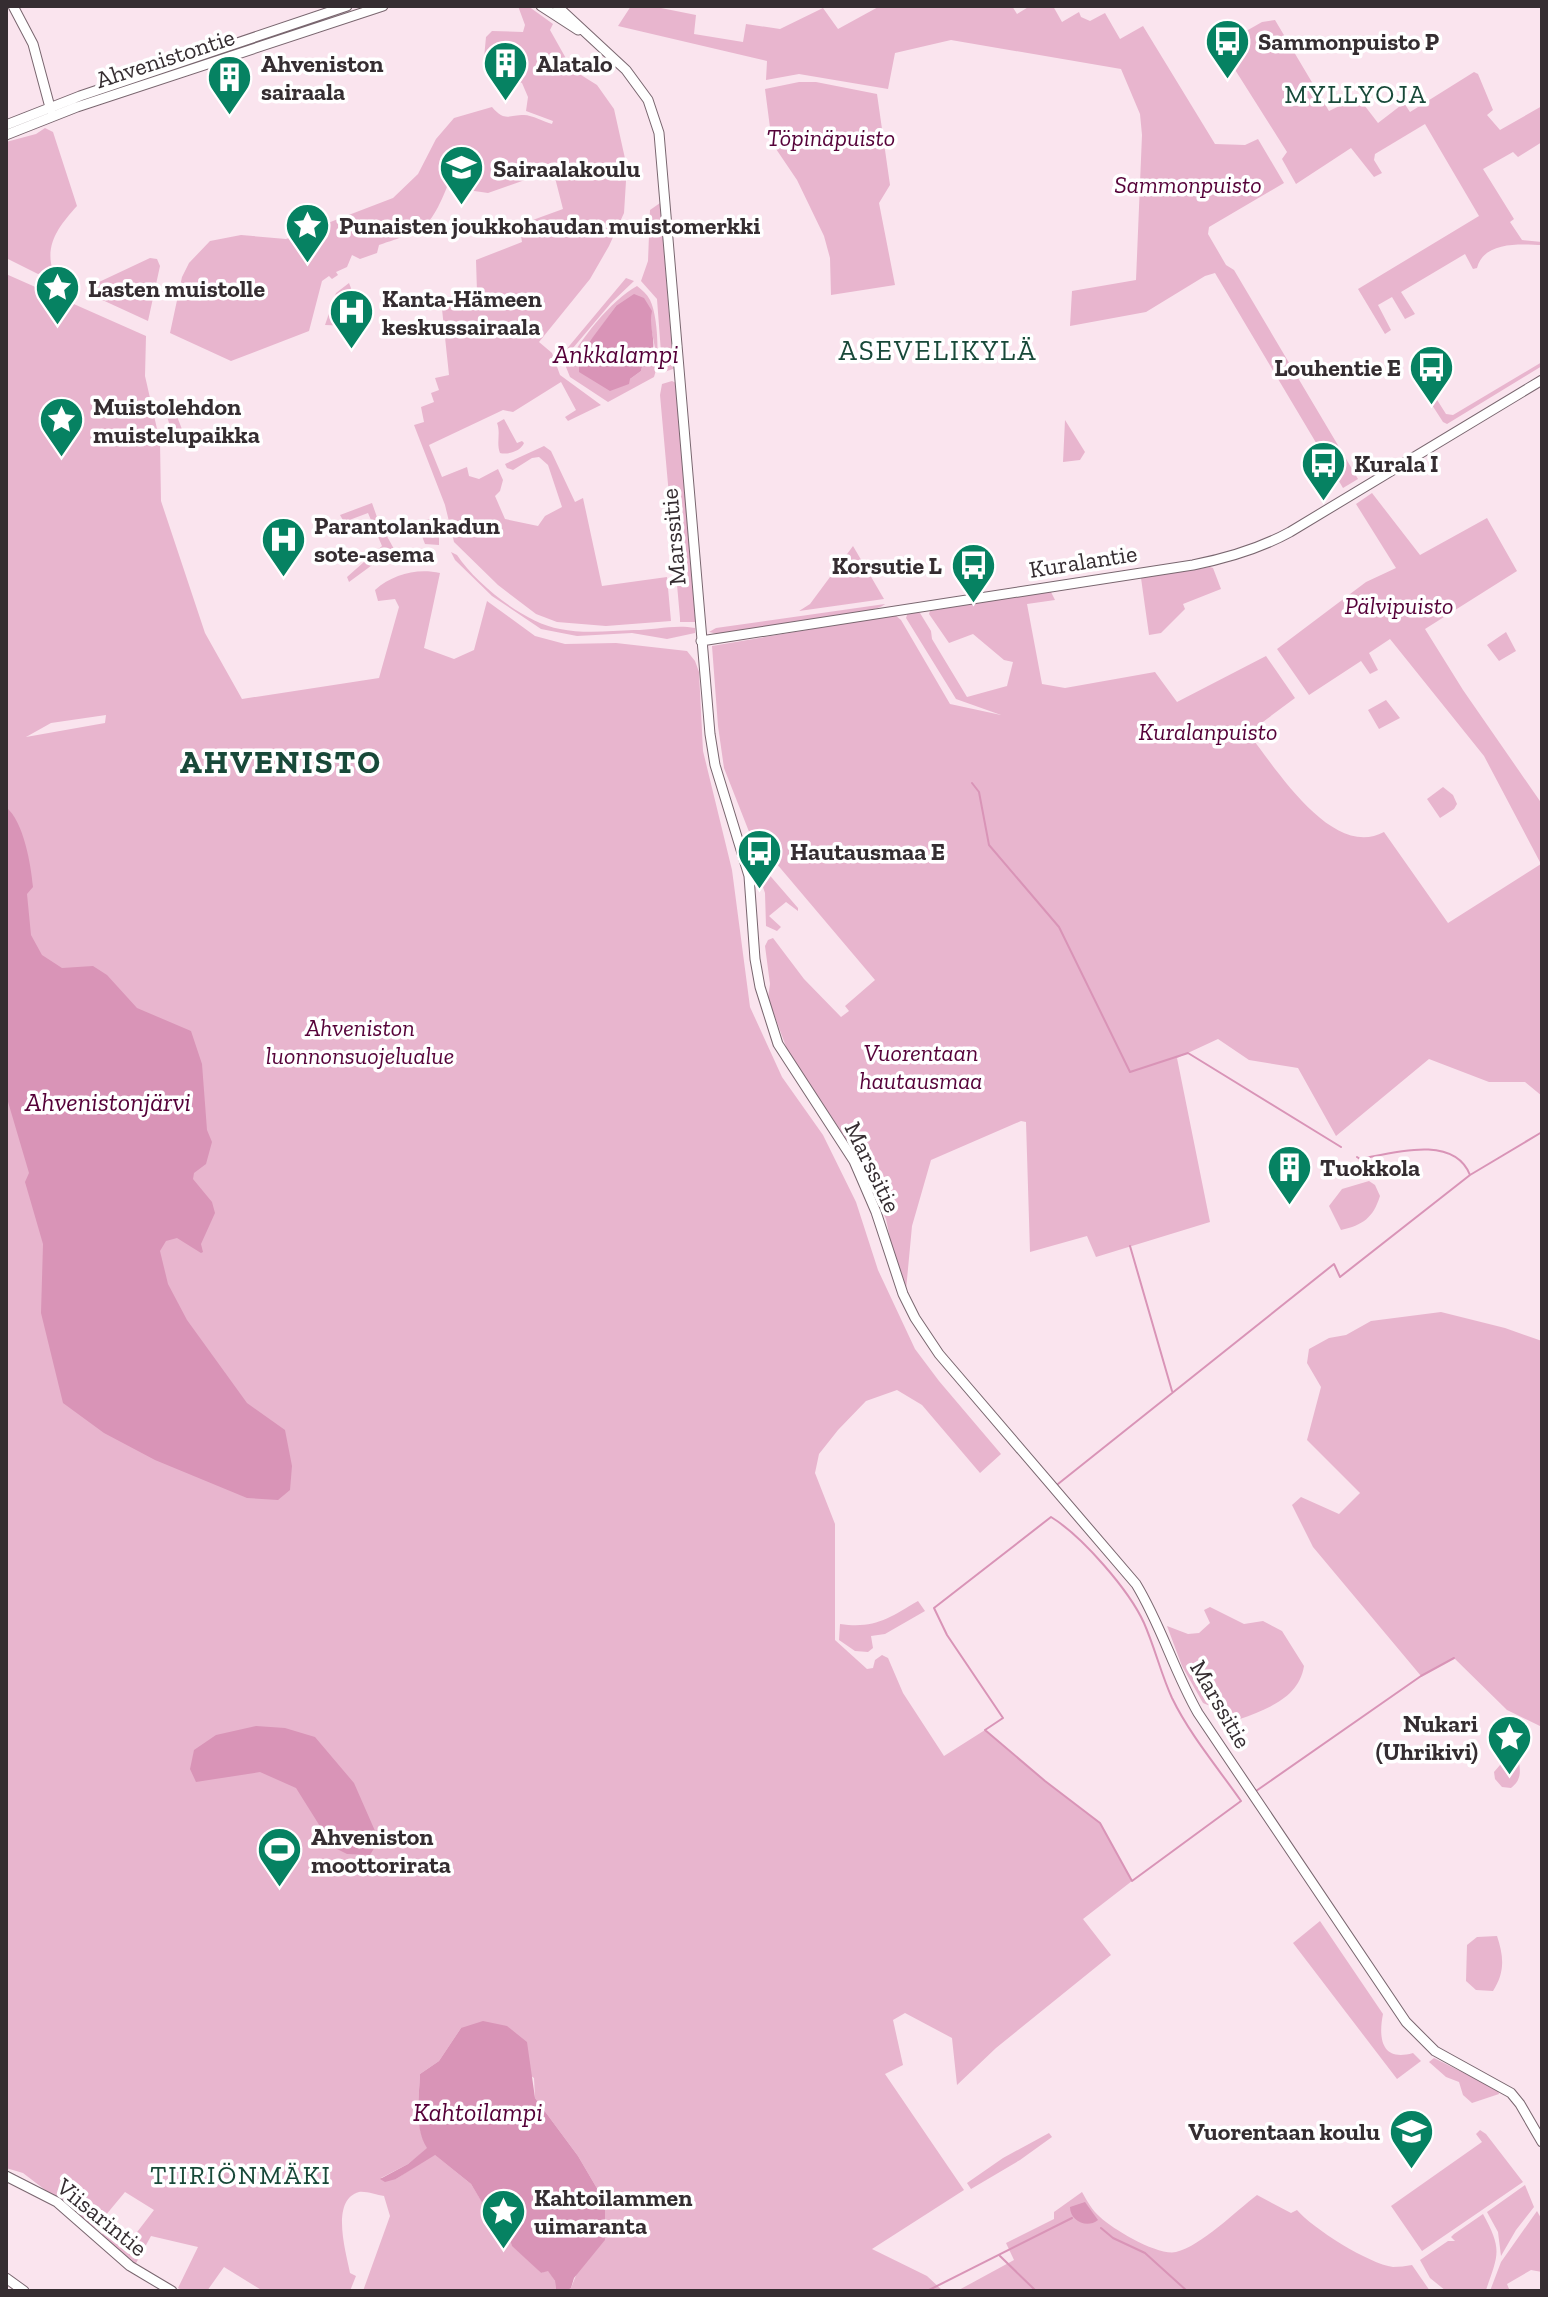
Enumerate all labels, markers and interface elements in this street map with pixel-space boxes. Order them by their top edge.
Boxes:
bus stop icon: Sammonpuisto P [1203,17,1251,80]
street label: Ahvenistontie [92,22,238,94]
place label: Sammonpuisto P [1258,27,1440,56]
building icon: Alatalo [481,39,529,102]
place label: Ahveniston sairaala [261,49,384,106]
place label: Alatalo [536,49,613,78]
building icon: Ahveniston sairaala [206,53,254,116]
district label: MYLLYOJA [1284,78,1428,110]
park label: Töpinäpuisto [767,123,895,152]
school or university icon: Sairaalakoulu [438,144,486,207]
place label: Sairaalakoulu [493,154,640,183]
park label: Sammonpuisto [1114,170,1262,199]
place icon: Punaisten joukkohaudan muistomerkki [284,201,332,264]
place label: Punaisten joukkohaudan muistomerkki [339,211,761,240]
place icon: Lasten muistolle [33,264,81,327]
place label: Lasten muistolle [88,274,265,303]
place label: Kanta-Hämeen keskussairaala [382,284,542,341]
hospital icon: Kanta-Hämeen keskussairaala [327,288,375,351]
district label: ASEVELIKYLÄ [839,334,1037,367]
water label: Ankkalampi [552,338,679,370]
bus stop icon: Louhentie E [1408,343,1456,406]
place label: Louhentie E [1274,353,1401,382]
place label: Muistolehdon muistelupaikka [93,392,260,449]
place icon: Muistolehdon muistelupaikka [38,396,86,459]
bus stop icon: Kurala I [1299,439,1347,502]
place label: Kurala I [1354,449,1439,478]
street label: Marssitie [654,487,692,587]
place label: Parantolankadun sote-asema [314,511,500,568]
hospital icon: Parantolankadun sote-asema [259,515,307,578]
street label: Kuralantie [1027,538,1139,584]
bus stop icon: Korsutie L [949,541,997,604]
place label: Korsutie L [832,551,943,580]
park label: Pälvipuisto [1344,591,1454,620]
park label: Kuralanpuisto [1139,717,1277,746]
district label: AHVENISTO [180,743,382,781]
bus stop icon: Hautausmaa E [735,827,783,890]
place label: Hautausmaa E [790,837,945,866]
park label: Ahveniston luonnonsuojelualue [266,1013,454,1070]
park label: Vuorentaan hautausmaa [860,1038,982,1095]
water label: Ahvenistonjärvi [24,1086,191,1118]
street label: Marssitie [839,1117,907,1217]
building icon: Tuokkola [1265,1143,1313,1206]
place label: Tuokkola [1320,1153,1420,1182]
street label: Marssitie [1184,1655,1258,1753]
place label: Nukari (Uhrikivi) [1376,1709,1478,1766]
place icon: Nukari (Uhrikivi) [1485,1713,1533,1776]
place label: Ahveniston moottorirata [311,1822,451,1879]
sports icon: Ahveniston moottorirata [256,1826,304,1889]
water label: Kahtoilampi [413,2096,543,2128]
school or university icon: Vuorentaan koulu [1387,2107,1435,2170]
place label: Vuorentaan koulu [1188,2117,1380,2146]
district label: TIIRIÖNMÄKI [150,2159,332,2191]
street label: Viisarintie [50,2171,153,2262]
place label: Kahtoilammen uimaranta [534,2183,692,2240]
place icon: Kahtoilammen uimaranta [479,2187,527,2250]

